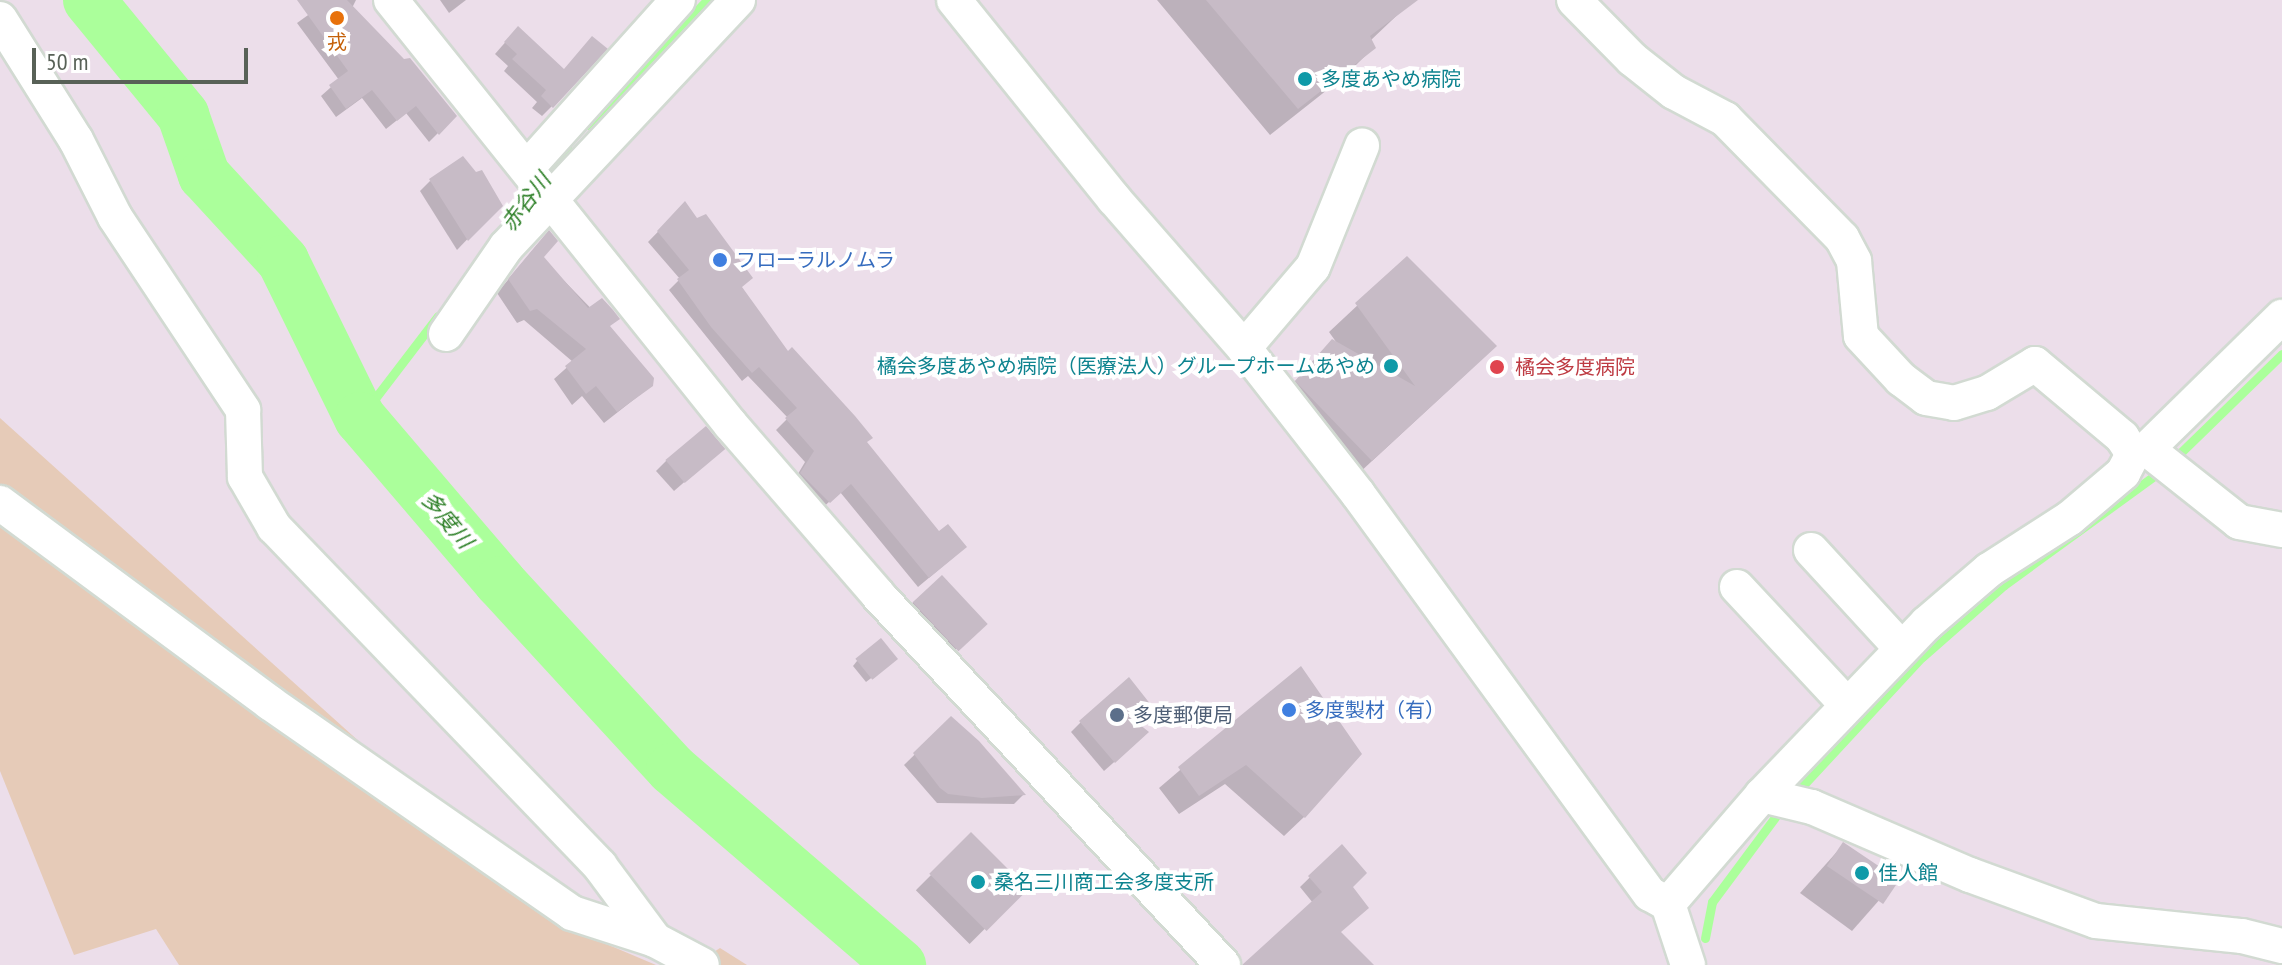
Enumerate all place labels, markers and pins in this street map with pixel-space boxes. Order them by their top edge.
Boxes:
marker: 戎 [328,9,346,27]
place label: 戎 [327,30,347,54]
place label: 多度あやめ病院 [1321,67,1461,91]
marker: 多度あやめ病院 [1296,70,1314,88]
place label: フローラルノムラ [736,248,896,272]
marker: フローラルノムラ [711,251,729,269]
place label: 橘会多度あやめ病院（医療法人）グループホームあやめ [875,354,1375,378]
place label: 橘会多度病院 [1515,355,1635,379]
marker: 橘会多度病院 [1486,356,1508,378]
marker: 橘会多度あやめ病院（医療法人）グループホームあやめ [1382,357,1400,375]
place label: 多度製材（有） [1305,698,1445,722]
marker: 多度製材（有） [1280,701,1298,719]
place label: 多度郵便局 [1133,703,1233,727]
marker: 多度郵便局 [1108,706,1126,724]
place label: 佳人館 [1878,861,1938,885]
marker: 佳人館 [1853,864,1871,882]
place label: 桑名三川商工会多度支所 [994,870,1214,894]
marker: 桑名三川商工会多度支所 [969,873,987,891]

